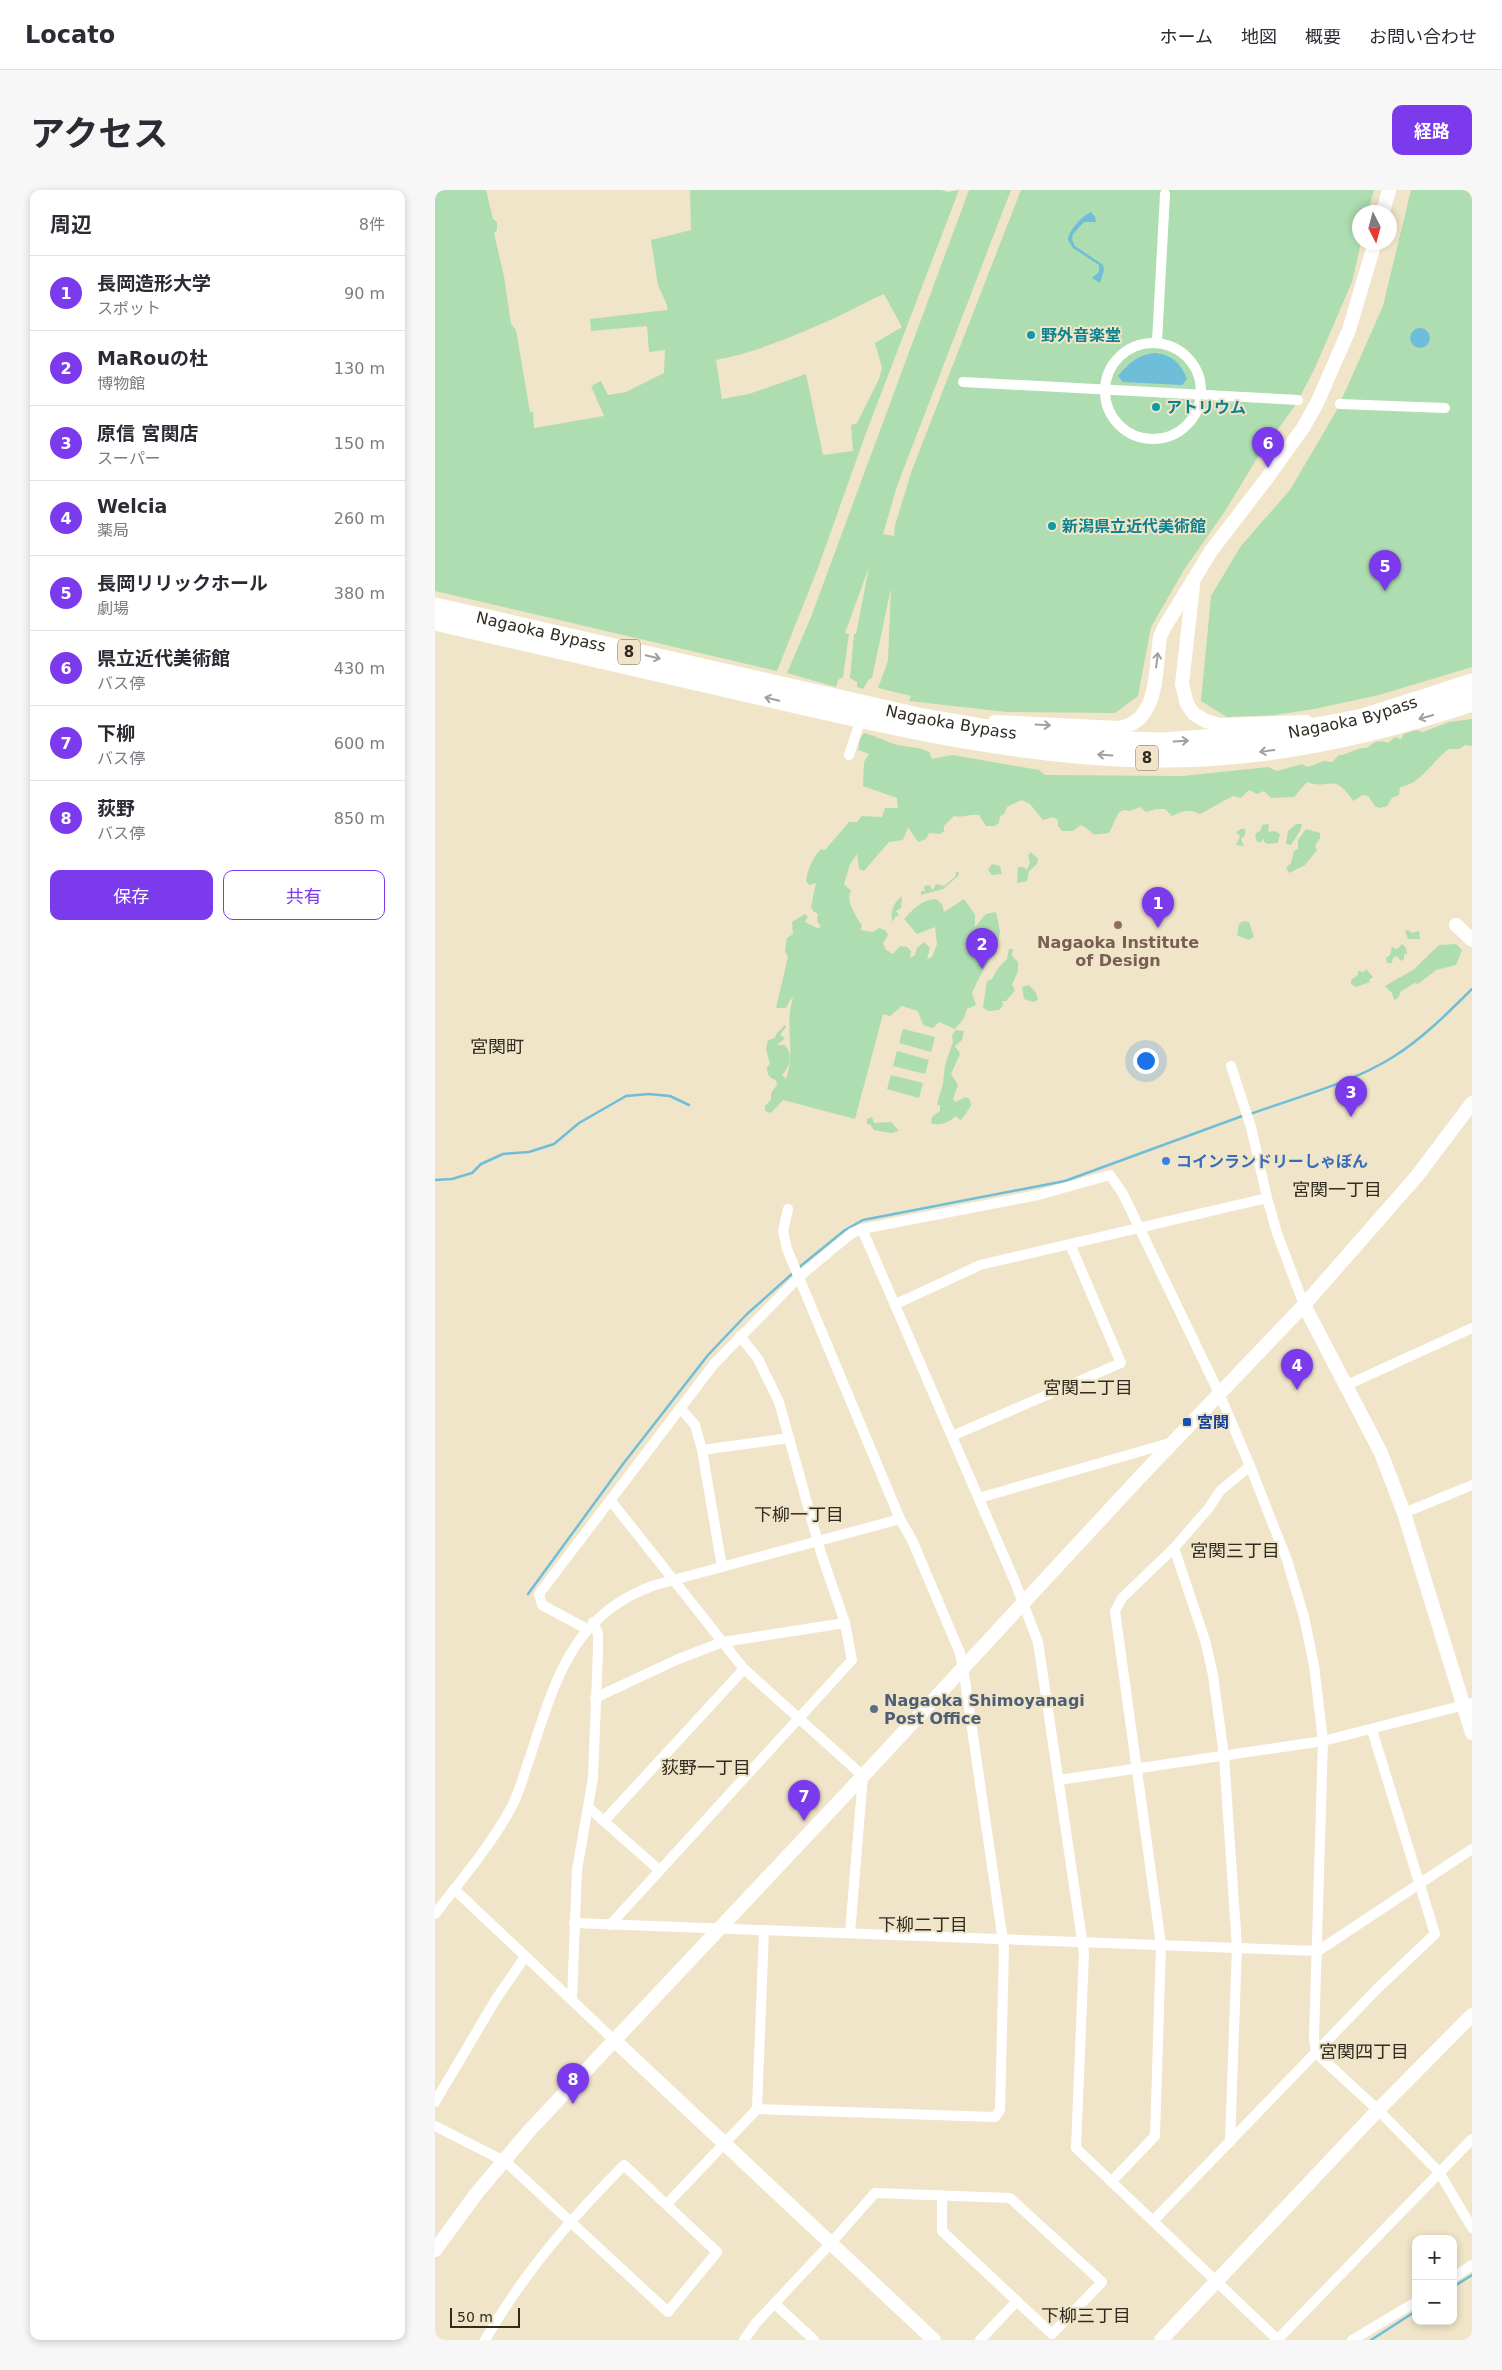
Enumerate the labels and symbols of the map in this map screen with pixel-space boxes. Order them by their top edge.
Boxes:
north arrow [1352,205,1397,250]
place label: 野外音楽堂 [1041,326,1121,345]
marker: 野外音楽堂 [1025,329,1037,341]
place label: アトリウム [1166,398,1246,417]
marker: アトリウム [1150,401,1162,413]
pin: 6 [1252,427,1284,468]
place label: 新潟県立近代美術館 [1062,517,1206,536]
marker: 新潟県立近代美術館 [1046,520,1058,532]
pin: 5 [1369,550,1401,591]
street label: Nagaoka Bypass [475,607,608,655]
road number: 8 [618,640,640,664]
one-way arrow [1152,652,1162,668]
one-way arrow [645,653,661,662]
street label: Nagaoka Bypass [1286,692,1420,742]
one-way arrow [764,693,780,703]
street label: Nagaoka Bypass [884,700,1018,742]
one-way arrow [1418,713,1434,723]
one-way arrow [1035,720,1051,729]
one-way arrow [1173,737,1189,746]
road number: 8 [1136,746,1158,770]
one-way arrow [1259,746,1275,756]
one-way arrow [1097,751,1113,760]
pin: 1 [1142,887,1174,928]
marker: Nagaoka Institute of Design [1112,919,1124,931]
pin: 2 [966,928,998,969]
place label: Nagaoka Institute of Design [1037,933,1199,970]
district label: 宮関町 [470,1036,524,1057]
your location [1133,1048,1159,1074]
pin: 3 [1335,1076,1367,1117]
place label: コインランドリーしゃぼん [1176,1152,1368,1171]
marker: コインランドリーしゃぼん [1160,1155,1172,1167]
district label: 宮関一丁目 [1292,1179,1382,1200]
pin: 4 [1281,1349,1313,1390]
district label: 宮関二丁目 [1043,1377,1133,1398]
place label: 宮関 [1197,1413,1229,1432]
marker: 宮関 [1181,1416,1193,1428]
district label: 下柳一丁目 [754,1504,844,1525]
district label: 宮関三丁目 [1190,1540,1280,1561]
place label: Nagaoka Shimoyanagi Post Office [884,1691,1085,1728]
marker: Nagaoka Shimoyanagi Post Office [868,1703,880,1715]
district label: 荻野一丁目 [661,1757,751,1778]
pin: 7 [788,1780,820,1821]
district label: 下柳二丁目 [878,1914,968,1935]
district label: 宮関四丁目 [1319,2041,1409,2062]
pin: 8 [557,2063,589,2104]
scale bar [450,2305,520,2328]
district label: 下柳三丁目 [1041,2305,1131,2326]

